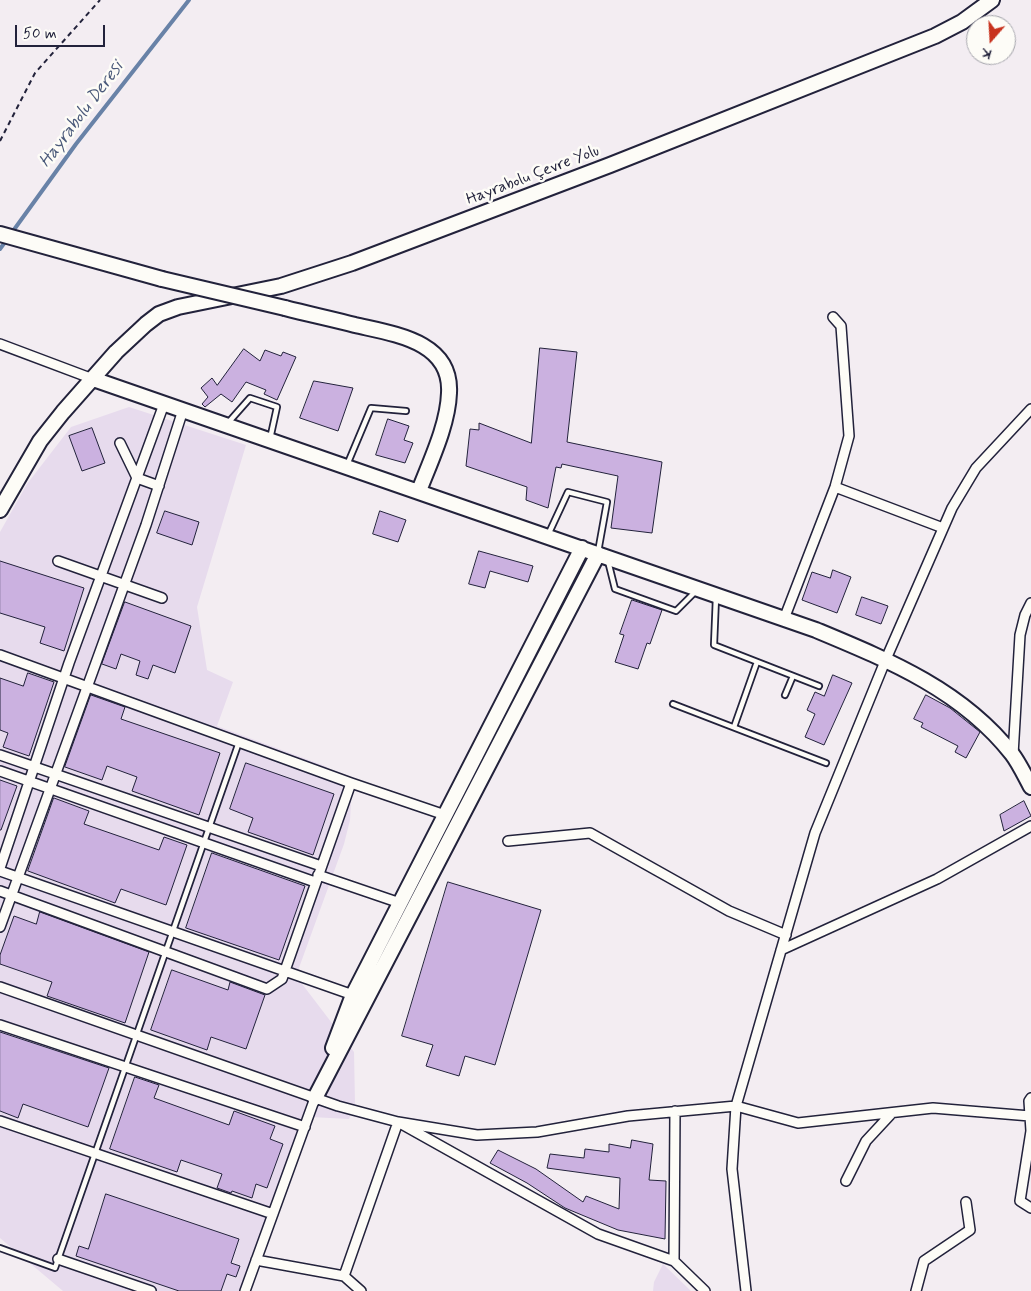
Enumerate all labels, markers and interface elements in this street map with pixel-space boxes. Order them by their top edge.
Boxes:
scale bar [18,15,108,47]
north arrow [966,15,1016,65]
text: 50 m [23,24,57,44]
text: K [979,43,994,63]
water label: Hayrabolu Deresi [35,58,129,172]
street label: Hayrabolu Çevre Yolu [464,142,602,210]

